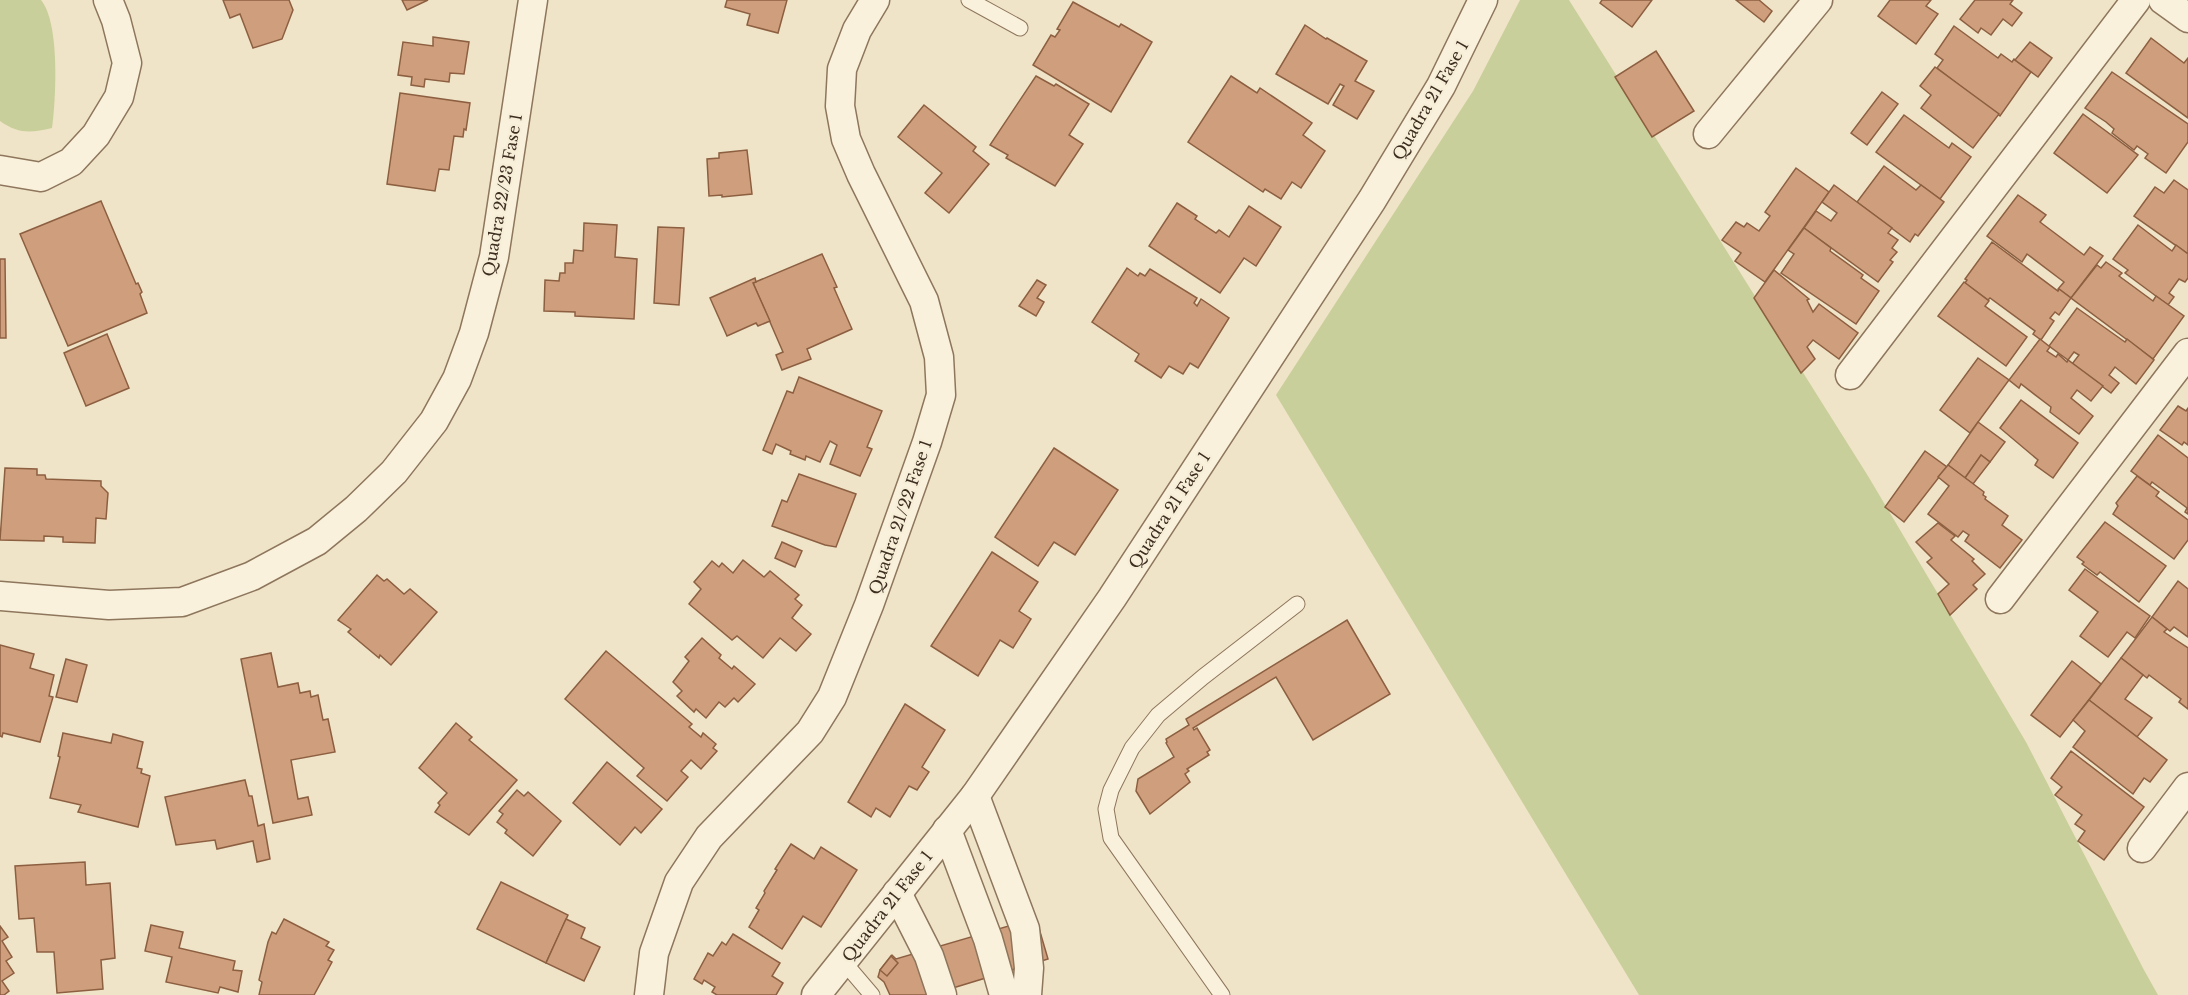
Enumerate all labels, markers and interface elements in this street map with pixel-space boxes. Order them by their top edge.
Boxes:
street label: Quadra 21 Fase 1 [1388,36,1472,164]
street label: Quadra 22/23 Fase 1 [478,112,526,278]
street label: Quadra 21/22 Fase 1 [864,437,936,597]
street label: Quadra 21 Fase 1 [1124,448,1214,572]
street label: Quadra 21 Fase 1 [837,847,937,965]

